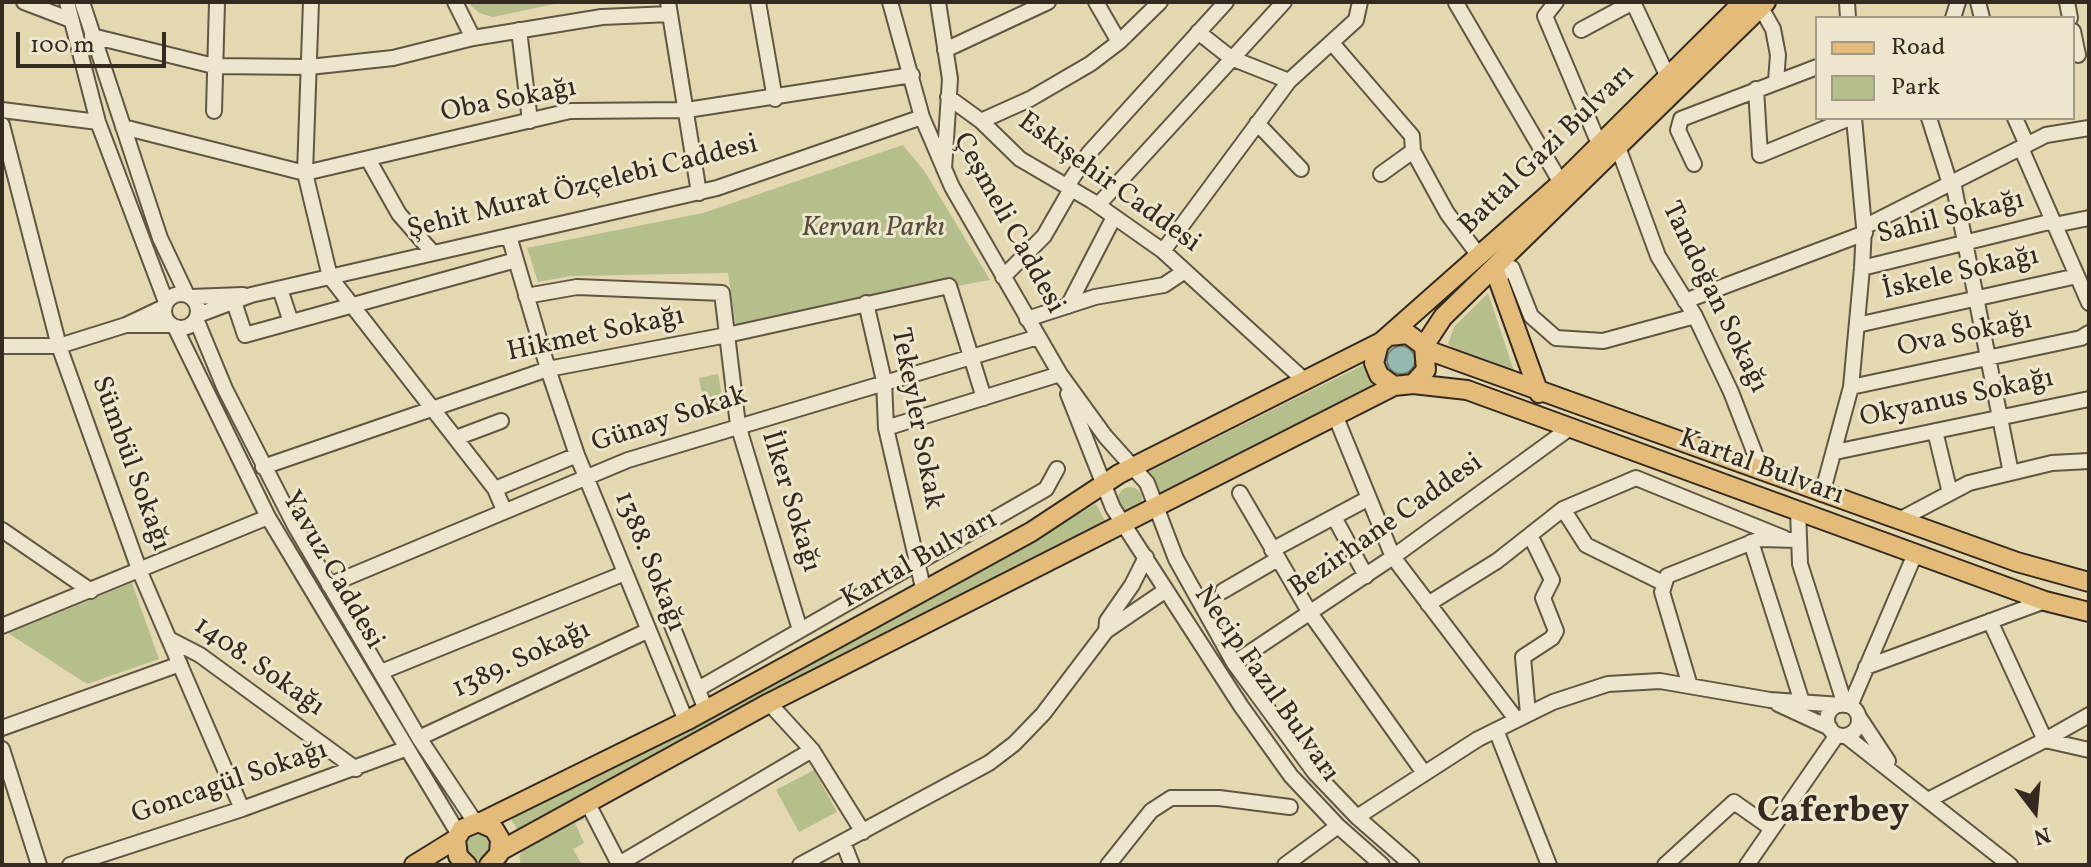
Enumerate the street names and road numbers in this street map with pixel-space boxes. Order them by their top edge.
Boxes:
street label: Battal Gazi Bulvarı [1453,59,1643,243]
street label: Oba Sokağı [438,72,580,132]
street label: Eskişehir Caddesi [1010,106,1206,262]
street label: Çeşmeli Caddesi [943,128,1071,320]
street label: Şehit Murat Özçelebi Caddesi [404,129,762,249]
street label: Sahil Sokağı [1874,184,2028,254]
street label: Tandoğan Sokağı [1652,197,1774,399]
street label: İskele Sokağı [1880,241,2042,309]
street label: Hikmet Sokağı [504,301,688,371]
street label: Ova Sokağı [1895,305,2035,367]
street label: Tekeyler Sokak [881,325,949,513]
street label: Okyanus Sokağı [1857,363,2057,437]
street label: Sümbül Sokağı [82,372,176,556]
street label: Günay Sokak [588,380,752,462]
street label: Kartal Bulvarı [1674,424,1848,514]
street label: İlker Sokağı [752,427,826,577]
street label: Bezirhane Caddesi [1284,448,1490,606]
street label: Yavuz Caddesi [272,486,390,656]
street label: 1388. Sokağı [605,487,691,637]
street label: Kartal Bulvarı [836,504,1004,618]
street label: Necip Fazıl Bulvarı [1185,580,1345,790]
street label: 1408. Sokağı [186,611,330,725]
street label: 1389. Sokağı [448,614,596,708]
street label: Goncagül Sokağı [128,735,332,833]

